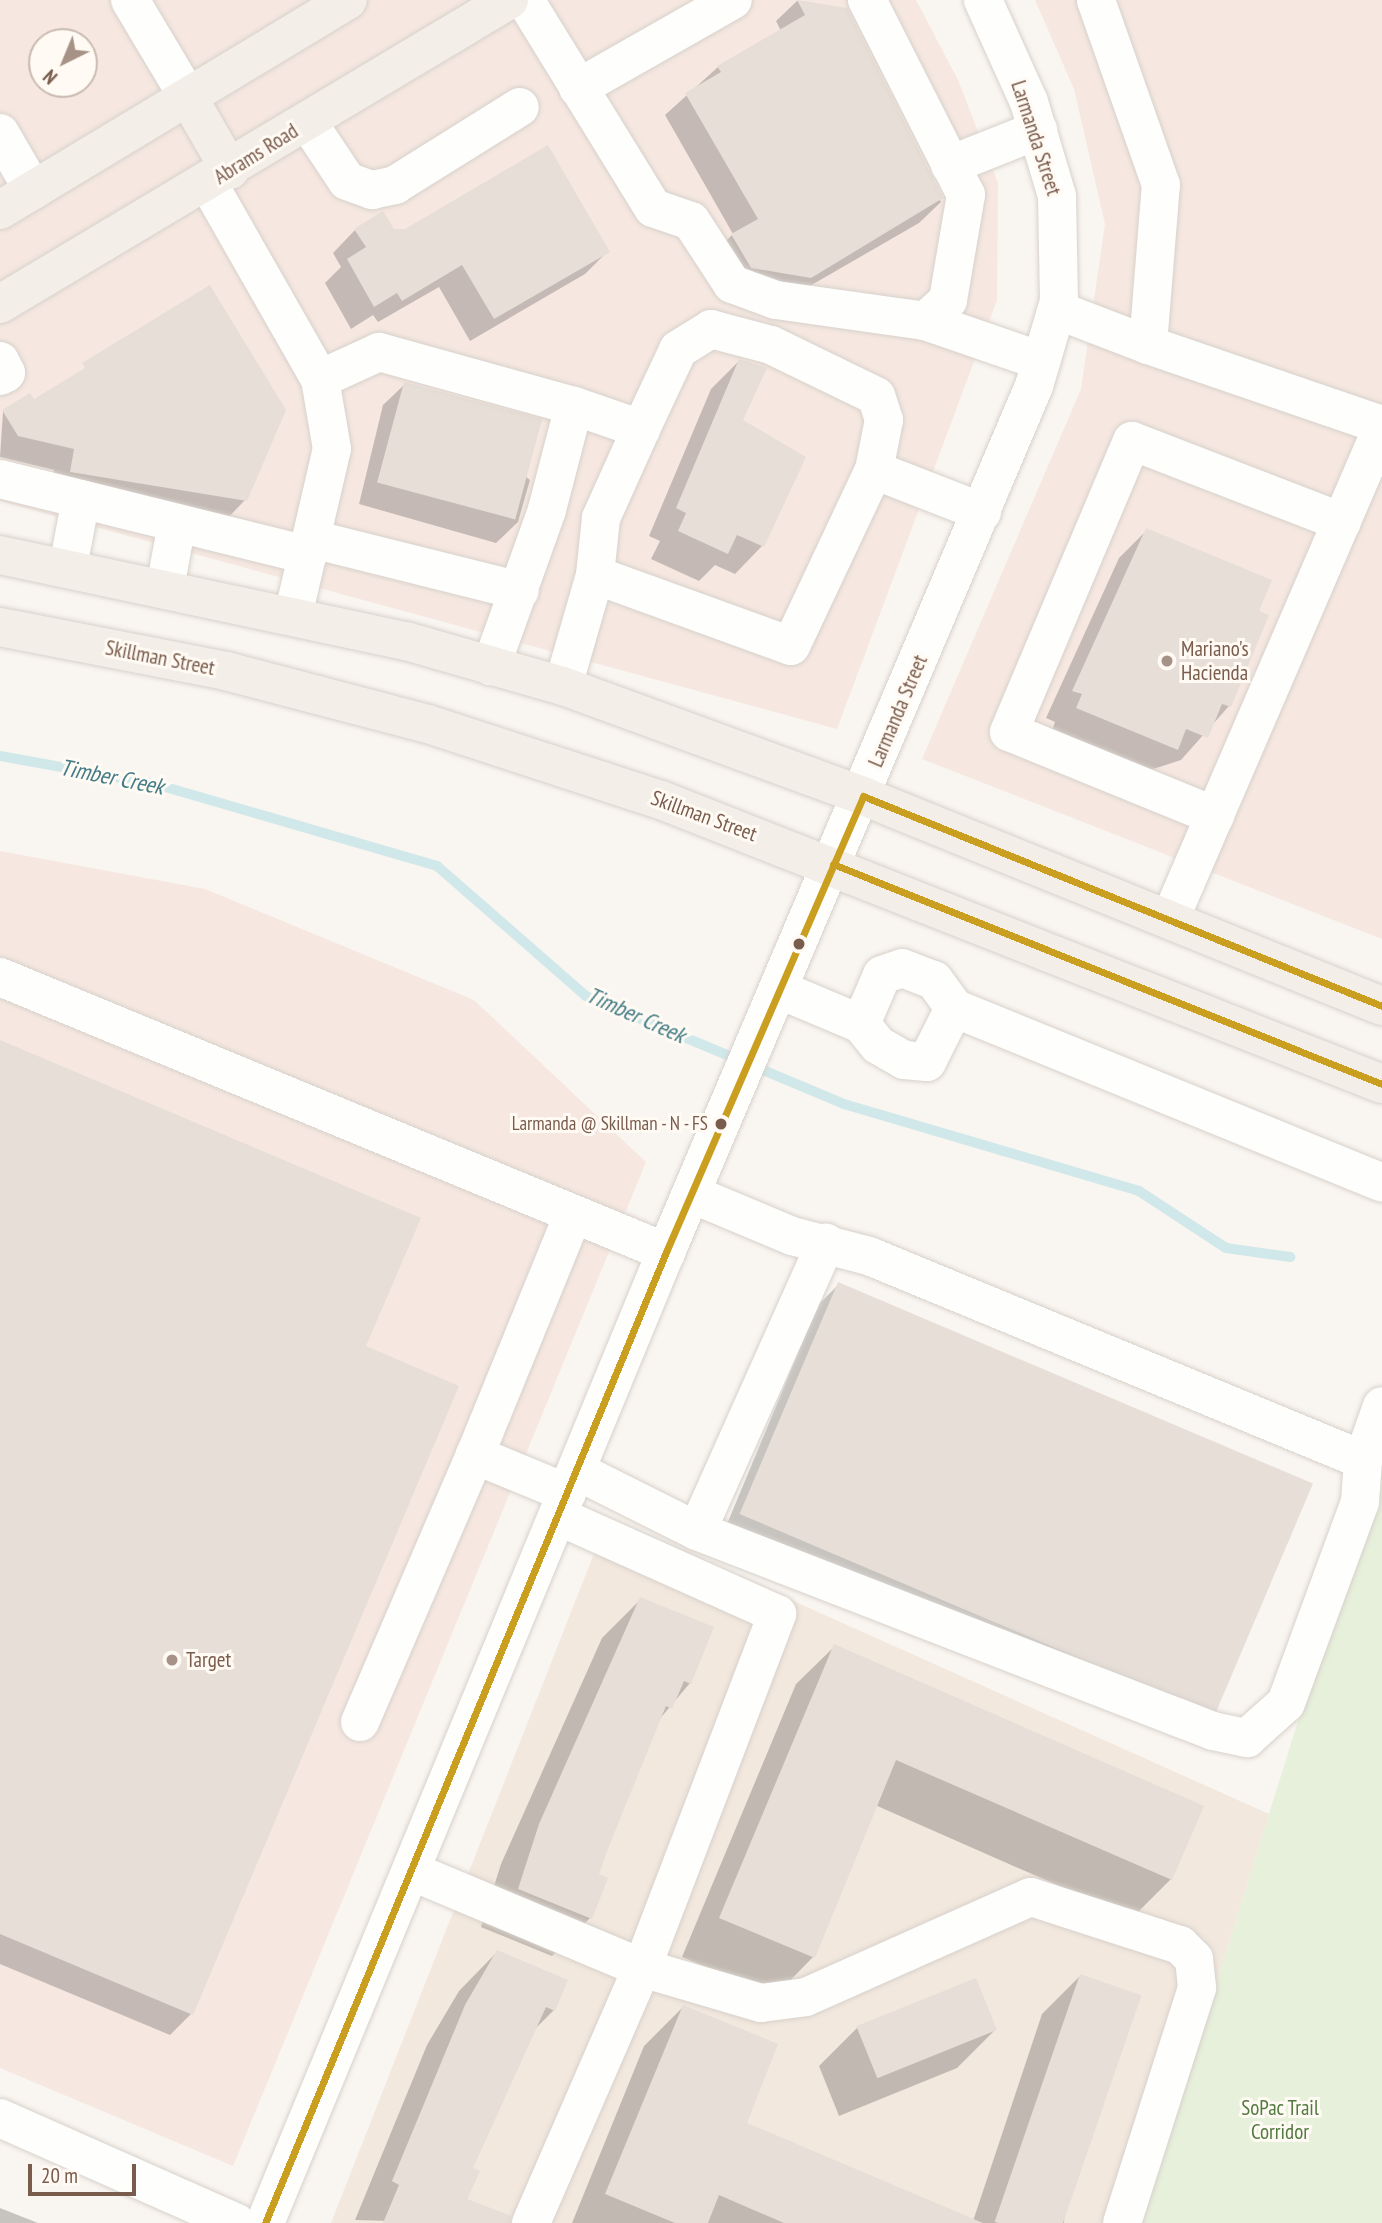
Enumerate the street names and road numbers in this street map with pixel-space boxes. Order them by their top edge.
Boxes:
street label: Larmanda Street [1006,77,1066,199]
street label: Abrams Road [209,118,303,190]
street label: Skillman Street [103,635,217,681]
street label: Larmanda Street [863,651,933,771]
street label: Skillman Street [648,785,760,847]

